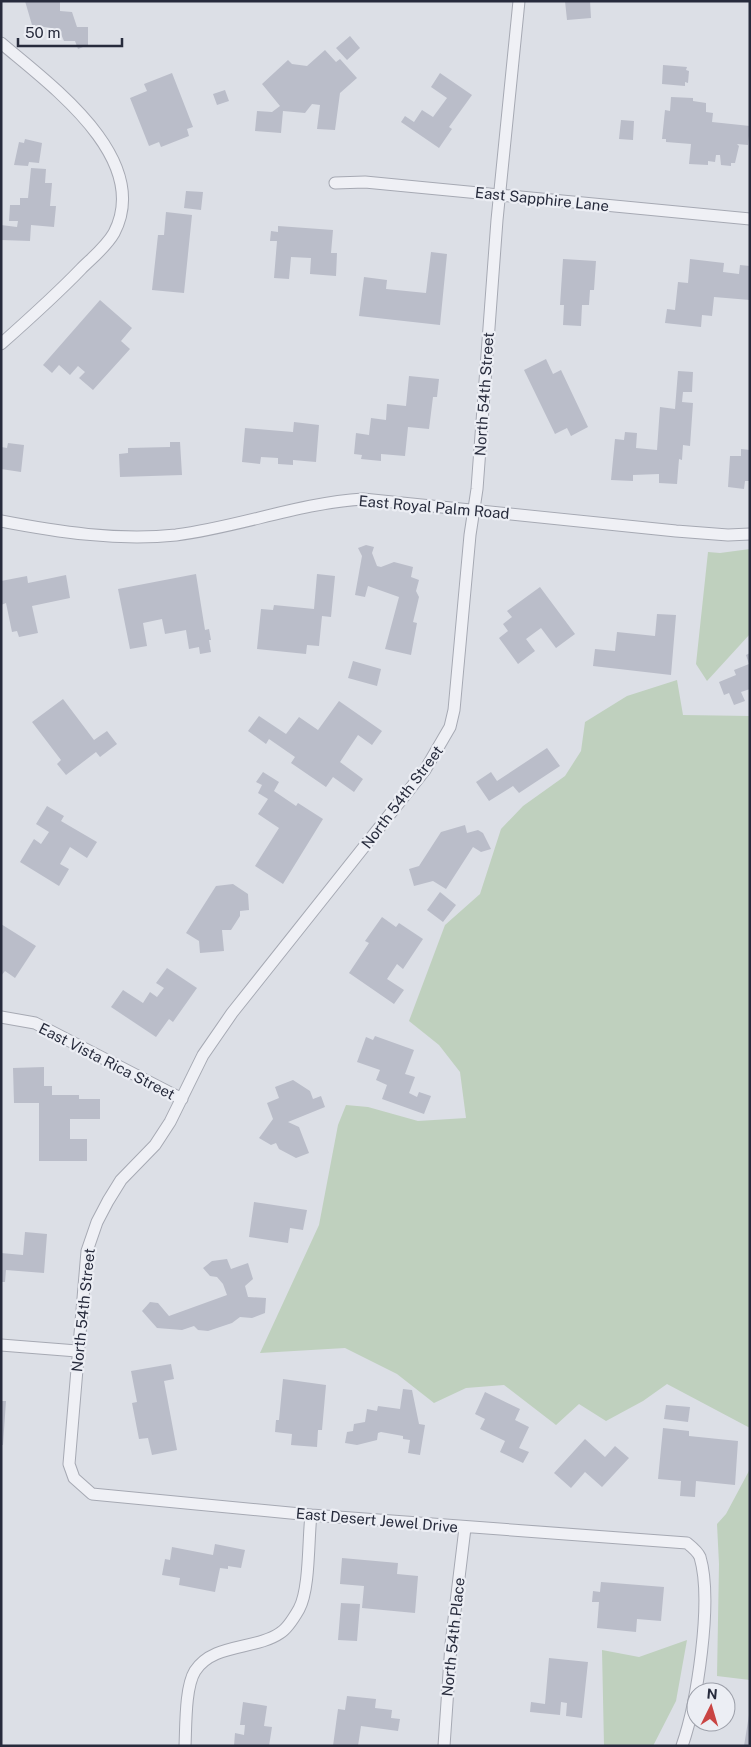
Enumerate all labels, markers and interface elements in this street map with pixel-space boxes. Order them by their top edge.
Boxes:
scale bar [18,15,121,47]
text: 50 m [25,24,60,41]
street label: East Sapphire Lane [474,184,610,214]
street label: North 54th Street [471,331,497,457]
street label: East Royal Palm Road [358,492,510,522]
street label: North 54th Street [358,742,446,852]
street label: East Vista Rica Street [36,1019,178,1103]
street label: North 54th Street [68,1247,98,1373]
street label: East Desert Jewel Drive [295,1504,459,1536]
street label: North 54th Place [438,1577,468,1697]
north arrow [686,1682,736,1732]
text: N [706,1686,718,1702]

